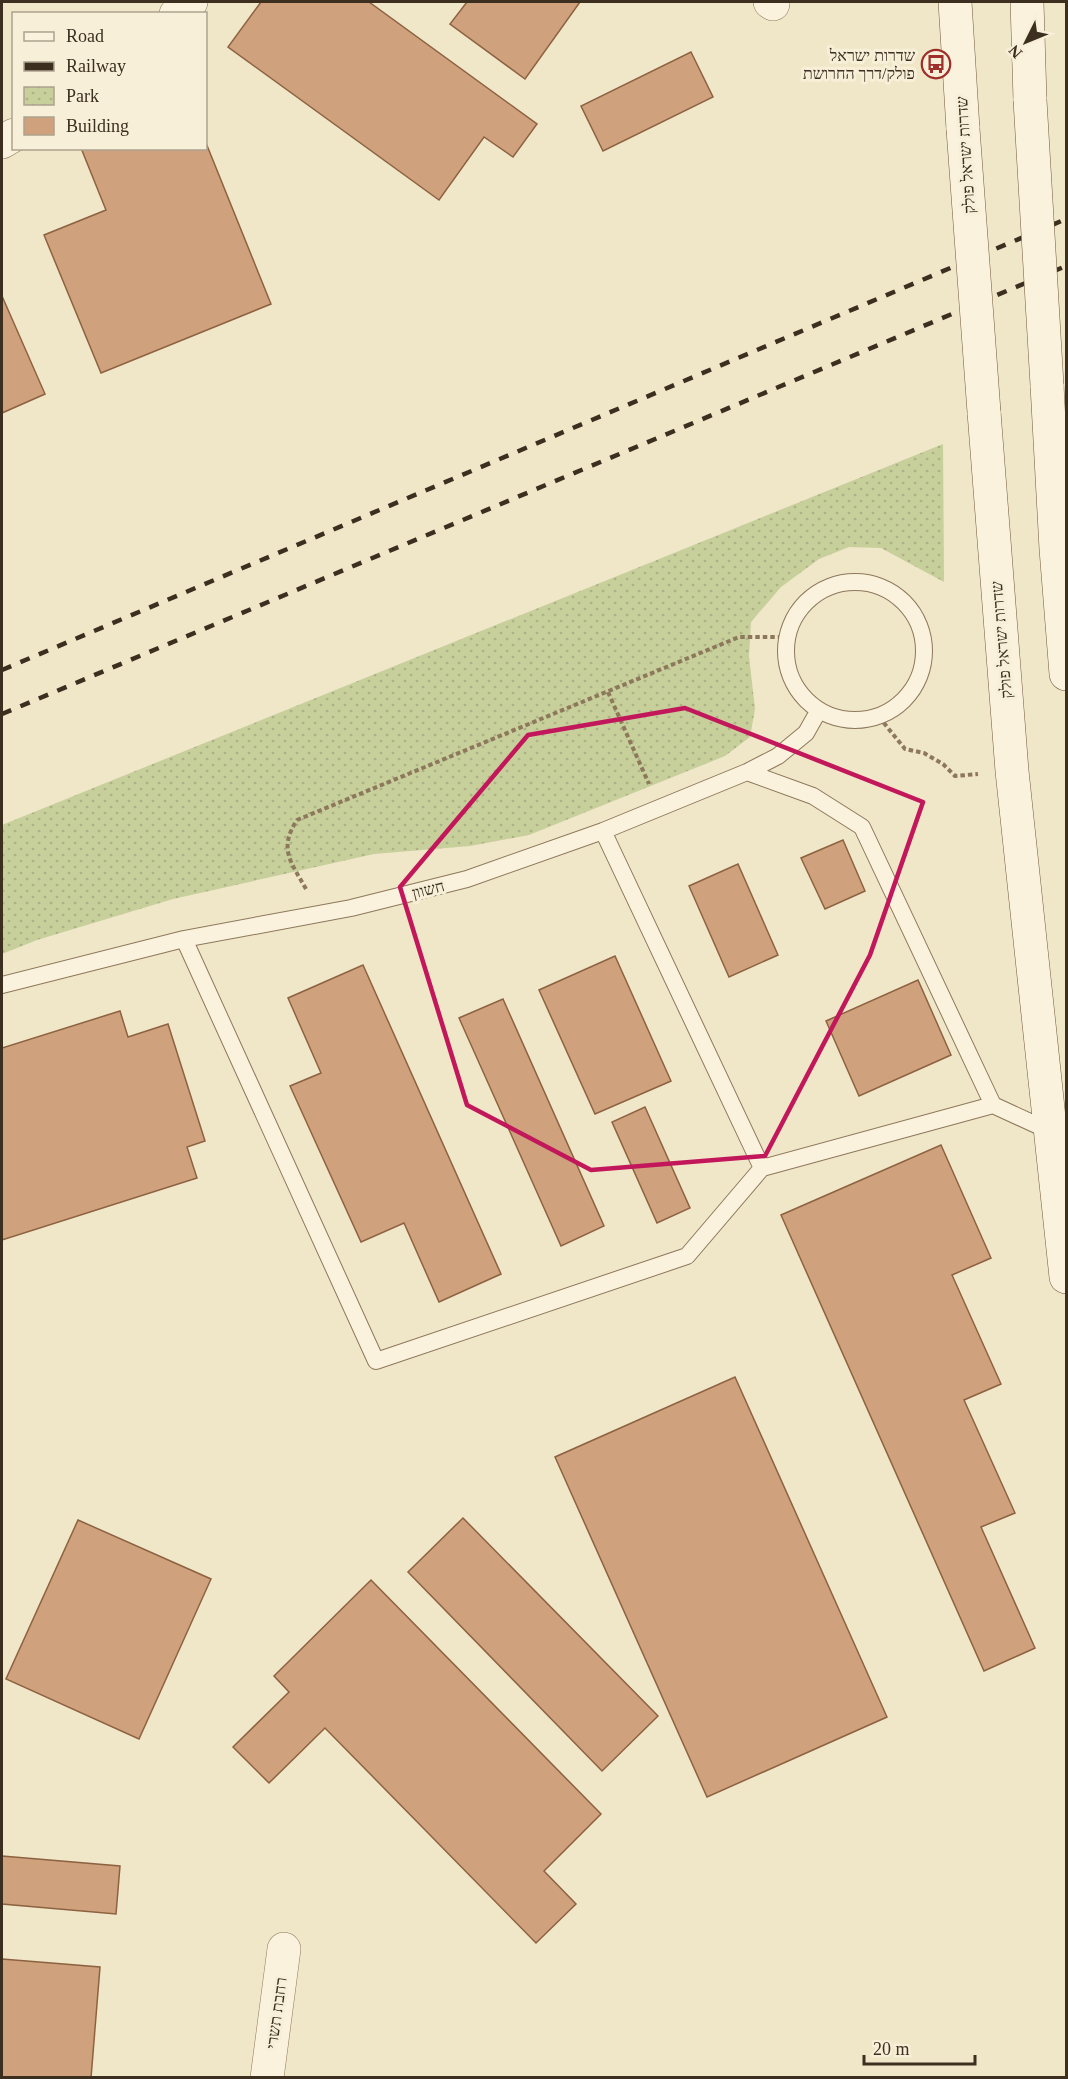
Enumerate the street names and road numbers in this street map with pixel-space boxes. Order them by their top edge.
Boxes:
street label: שדרות ישראל פולק [953,95,978,214]
street label: שדרות ישראל פולק [988,580,1015,699]
street label: חשוון [410,877,446,902]
street label: רחבת תשרי [263,1976,290,2050]

